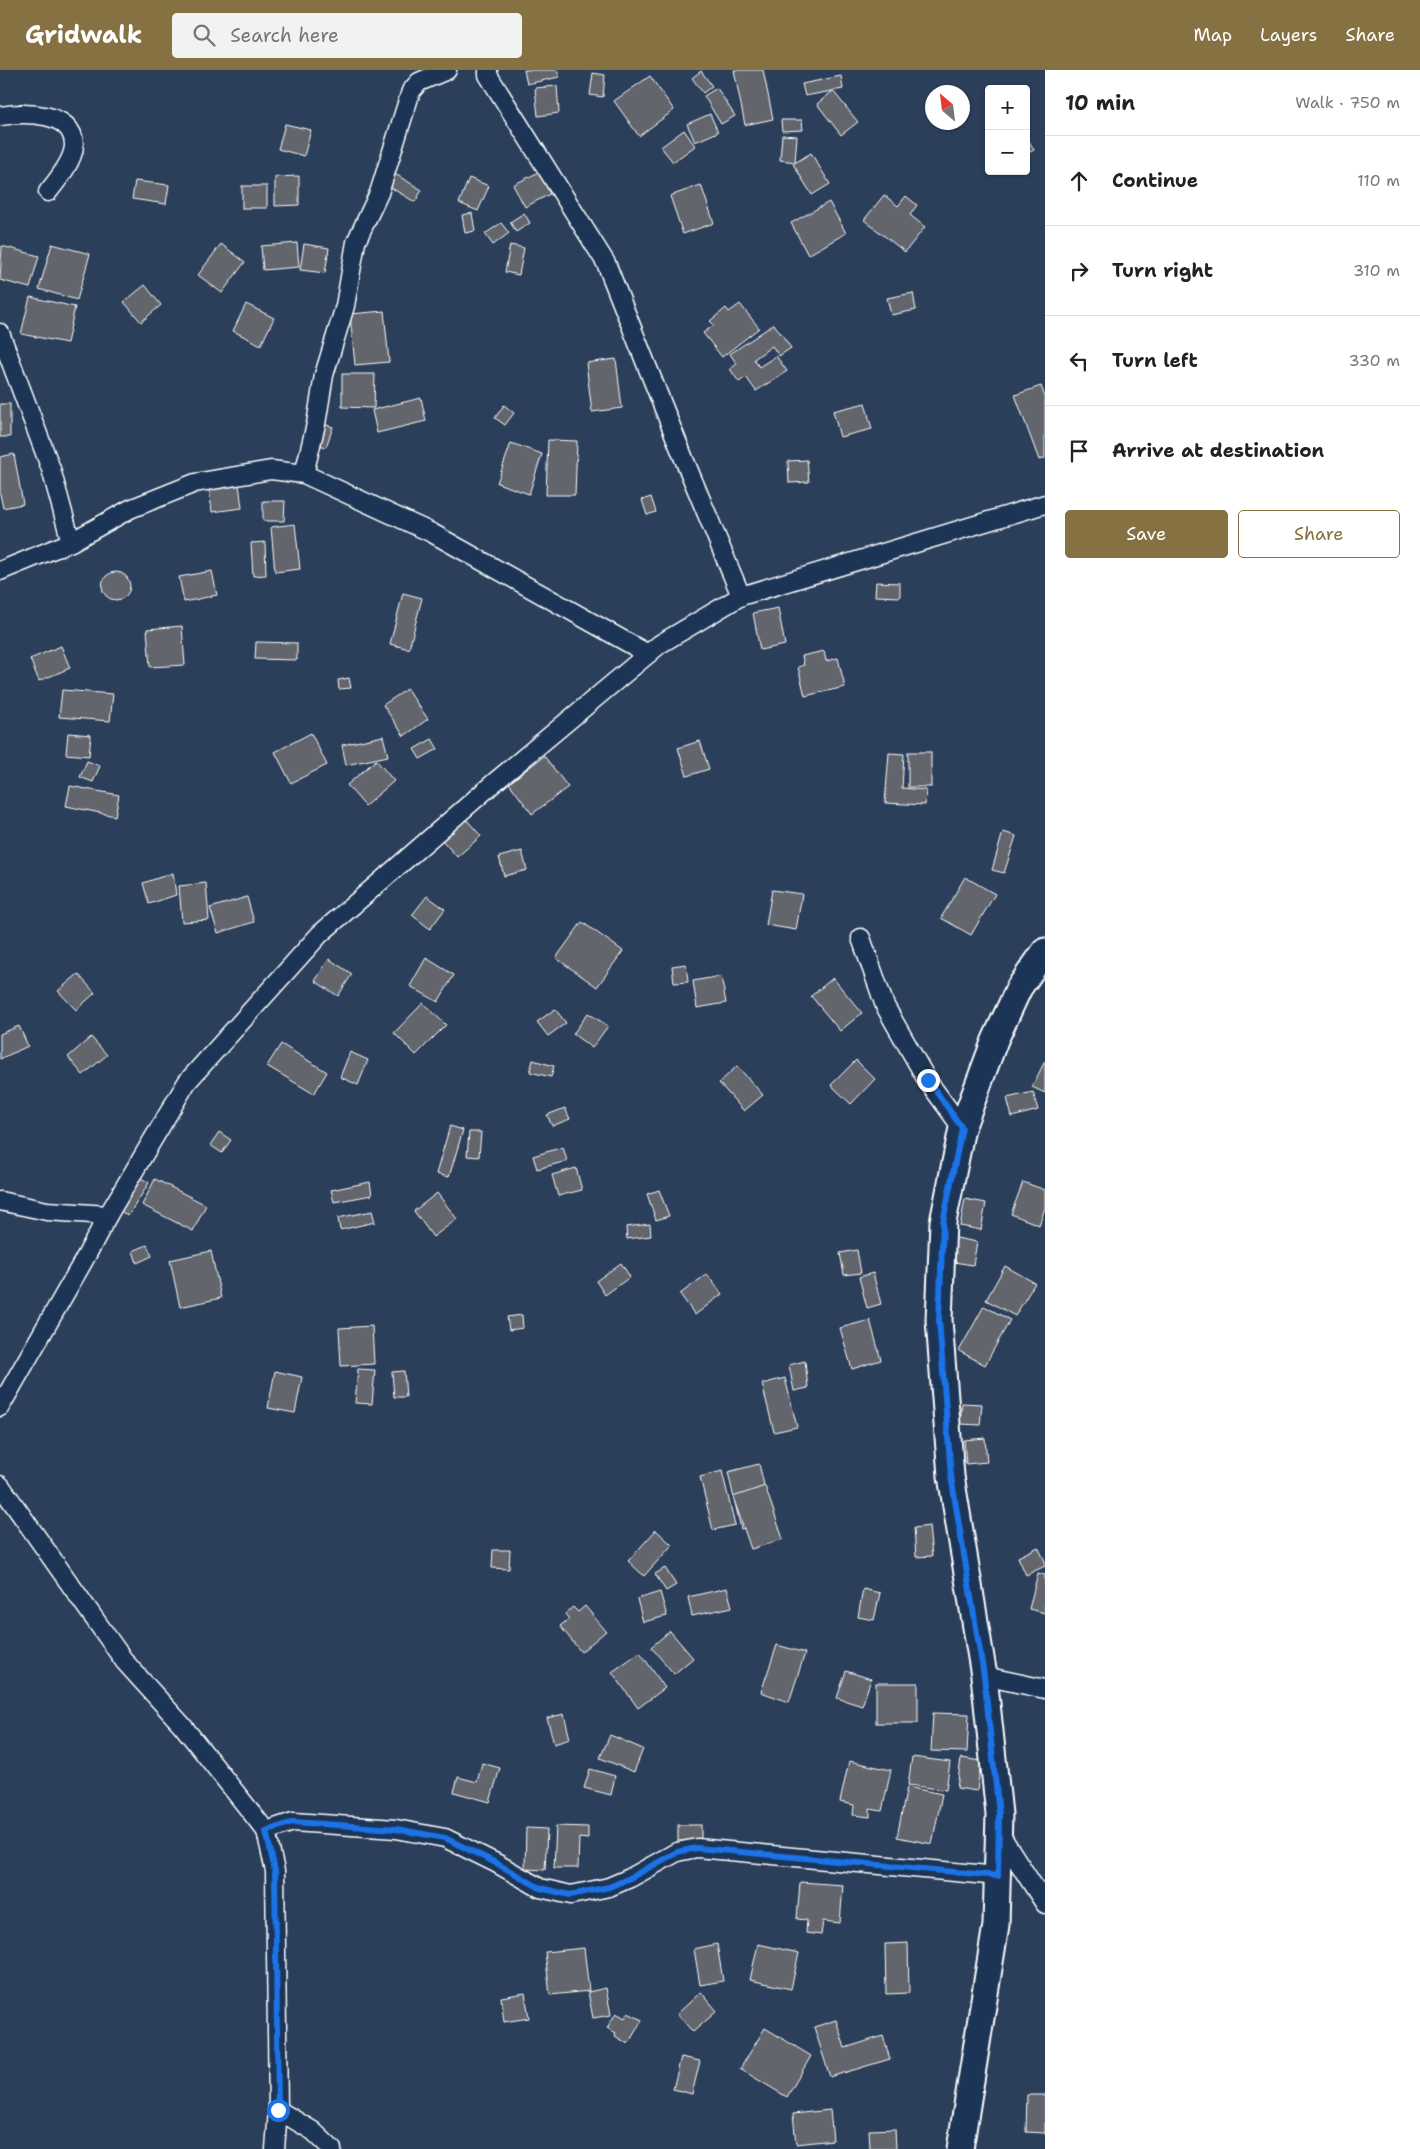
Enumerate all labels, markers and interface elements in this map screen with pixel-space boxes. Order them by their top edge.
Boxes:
search box [172,13,522,58]
text: Gridwalk [25,19,142,51]
icon: search [190,21,218,49]
text: Search here [230,23,339,48]
text: Map [1194,23,1232,47]
text: Layers [1260,23,1317,47]
text: Share [1345,23,1395,47]
north arrow [925,85,970,130]
map controls [985,85,1030,175]
button: + [985,85,1030,130]
text: 10 min [1065,89,1135,117]
text: Walk · 750 m [1295,92,1400,113]
button: − [985,130,1030,175]
icon: ahead [1065,167,1093,195]
text: Continue [1112,168,1198,193]
text: 110 m [1357,170,1400,191]
icon: right [1065,257,1093,285]
text: Turn right [1112,258,1213,283]
text: 310 m [1353,260,1400,281]
icon: left [1065,347,1093,375]
text: Turn left [1112,348,1198,373]
text: 330 m [1348,350,1400,371]
icon: arrive [1065,437,1093,465]
text: Arrive at destination [1112,438,1324,463]
button: Save [1065,510,1228,558]
button: Share [1238,510,1400,558]
route end [917,1069,940,1092]
route start [267,2099,290,2122]

